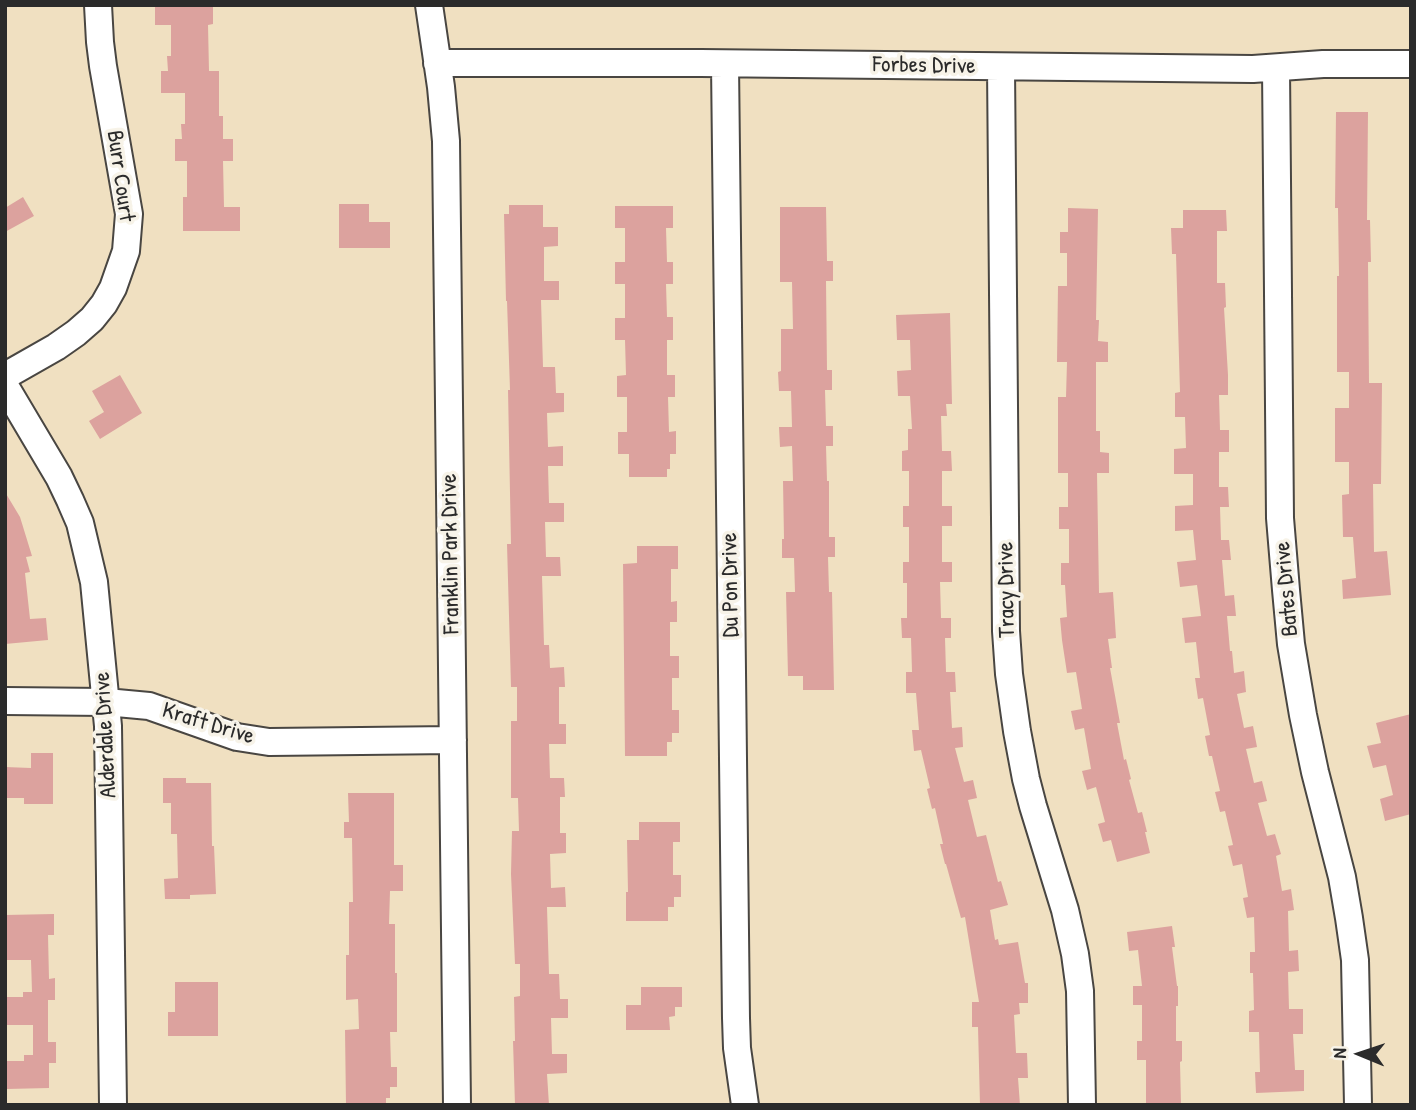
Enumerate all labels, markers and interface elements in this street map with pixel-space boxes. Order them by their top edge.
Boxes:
street label: Forbes Drive [872,51,976,81]
street label: Burr Court [100,129,140,223]
street label: Franklin Park Drive [436,474,466,634]
street label: Du Pon Drive [716,532,746,638]
street label: Bates Drive [1269,540,1305,638]
street label: Tracy Drive [992,542,1022,638]
street label: Alderdale Drive [89,671,123,799]
street label: Kraft Drive [159,697,257,751]
north arrow [1325,1019,1395,1089]
text: N [1326,1048,1352,1059]

